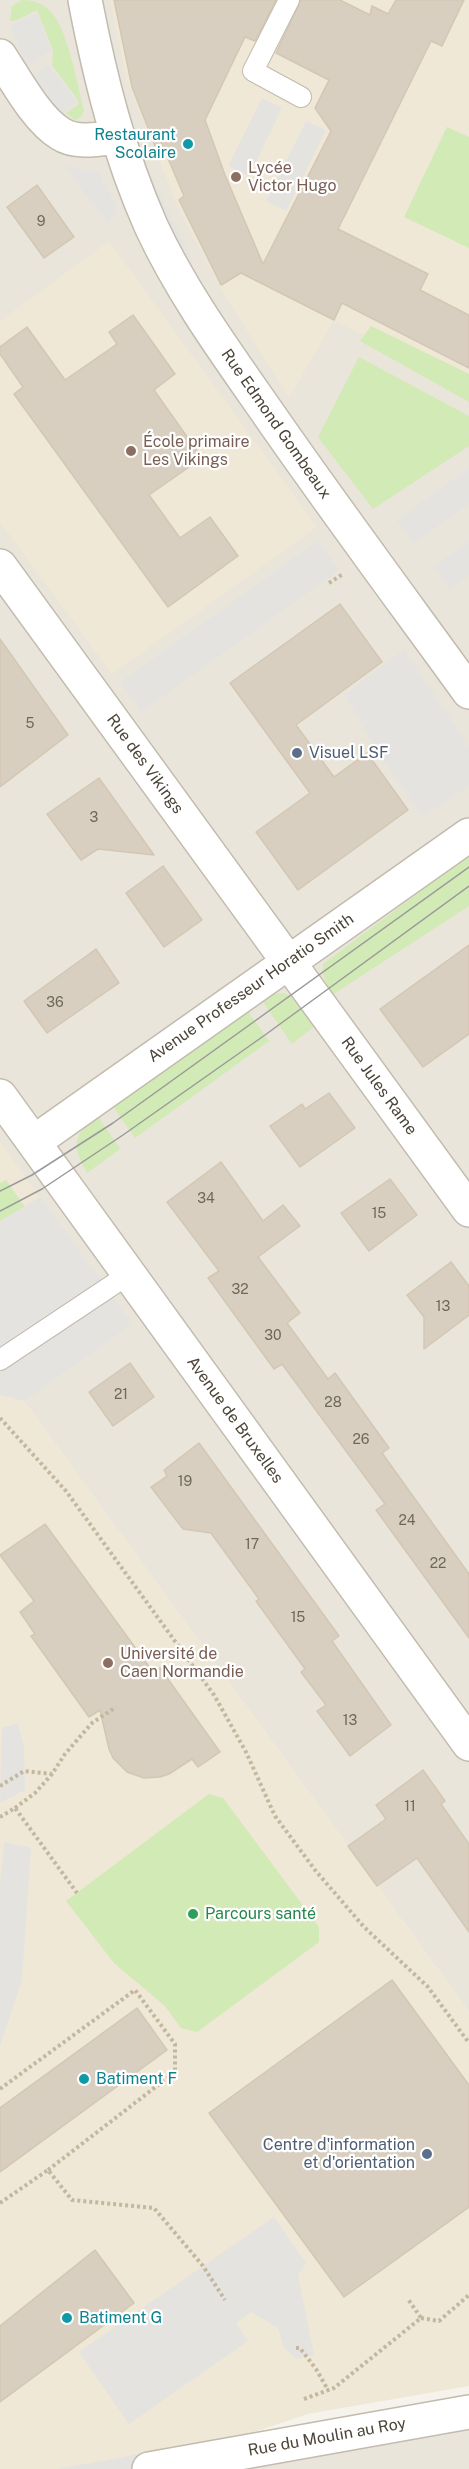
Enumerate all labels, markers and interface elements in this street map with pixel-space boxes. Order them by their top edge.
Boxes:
place label: Restaurant Scolaire [94,125,176,163]
marker: Restaurant Scolaire [181,137,195,151]
place label: Lycée Victor Hugo [248,158,337,196]
marker: Lycée Victor Hugo [229,170,243,184]
house number: 9 [37,214,45,230]
street label: Rue Edmond Gombeaux [217,345,335,503]
place label: École primaire Les Vikings [143,432,250,470]
marker: École primaire Les Vikings [124,444,138,458]
street label: Rue des Vikings [102,710,188,818]
house number: 5 [26,716,34,732]
place label: Visuel LSF [309,743,389,763]
marker: Visuel LSF [290,746,304,760]
house number: 3 [90,810,98,826]
street label: Avenue Professeur Horatio Smith [144,909,358,1067]
house number: 36 [46,995,64,1011]
street label: Rue Jules Rame [337,1033,421,1139]
house number: 34 [197,1191,215,1207]
house number: 15 [372,1206,386,1222]
house number: 32 [231,1282,249,1298]
house number: 13 [436,1299,450,1315]
house number: 30 [264,1328,282,1344]
street label: Avenue de Bruxelles [183,1353,287,1487]
house number: 21 [114,1387,128,1403]
house number: 28 [324,1395,342,1411]
house number: 26 [352,1432,370,1448]
house number: 19 [178,1474,192,1490]
house number: 24 [398,1513,416,1529]
house number: 17 [245,1537,259,1553]
house number: 22 [430,1556,446,1572]
house number: 15 [291,1610,305,1626]
place label: Université de Caen Normandie [120,1644,244,1682]
marker: Université de Caen Normandie [101,1656,115,1670]
house number: 13 [343,1713,357,1729]
house number: 11 [404,1799,416,1815]
place label: Parcours santé [205,1904,316,1924]
marker: Parcours santé [186,1907,200,1921]
place label: Batiment F [96,2069,177,2089]
marker: Batiment F [77,2072,91,2086]
place label: Centre d'information et d'orientation [263,2135,415,2173]
marker: Centre d'information et d'orientation [420,2147,434,2161]
place label: Batiment G [79,2308,162,2328]
marker: Batiment G [60,2311,74,2325]
street label: Rue du Moulin au Roy [246,2414,408,2460]

